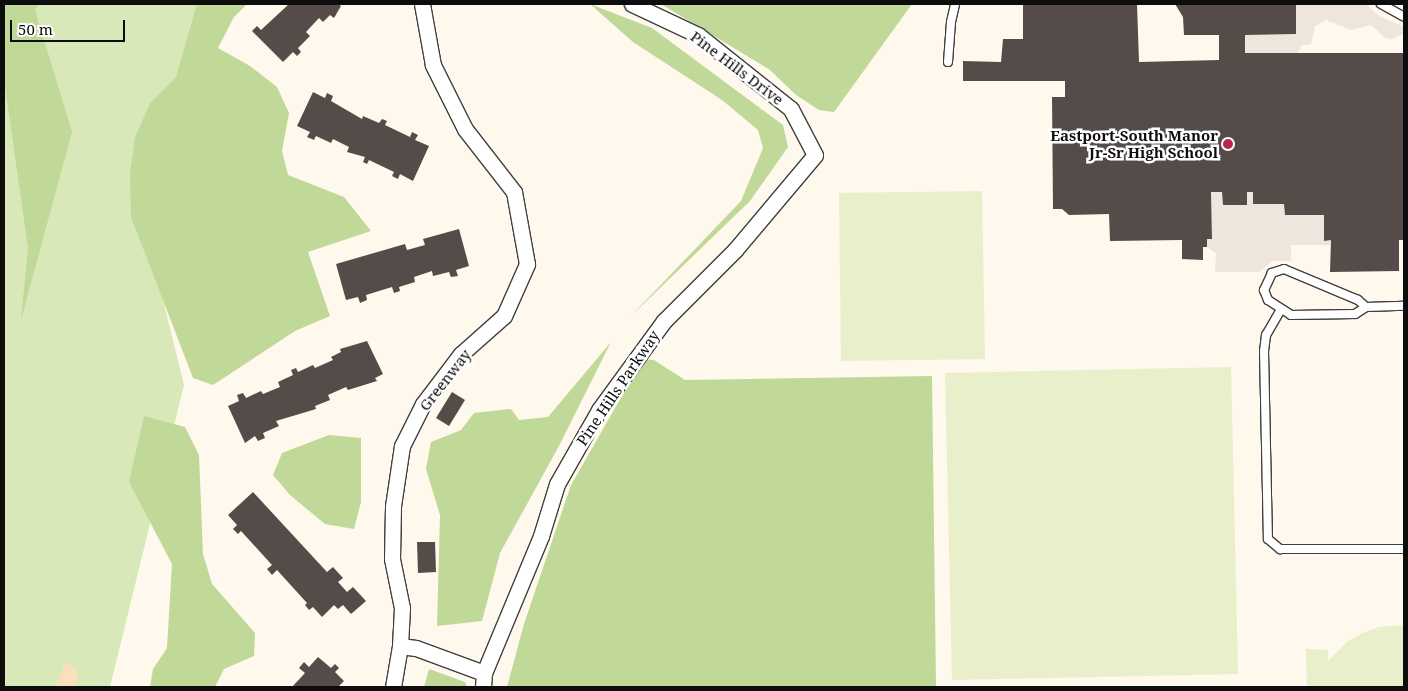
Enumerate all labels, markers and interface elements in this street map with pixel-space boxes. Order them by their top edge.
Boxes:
scale bar [12,10,128,42]
text: 50 m [18,19,53,39]
street label: Pine Hills Drive [687,27,787,109]
place label: Eastport-South Manor Jr-Sr High School [1050,126,1218,161]
marker: Eastport-South Manor Jr-Sr High School [1222,138,1234,150]
street label: Pine Hills Parkway [573,327,663,449]
street label: Greenway [415,346,475,414]

